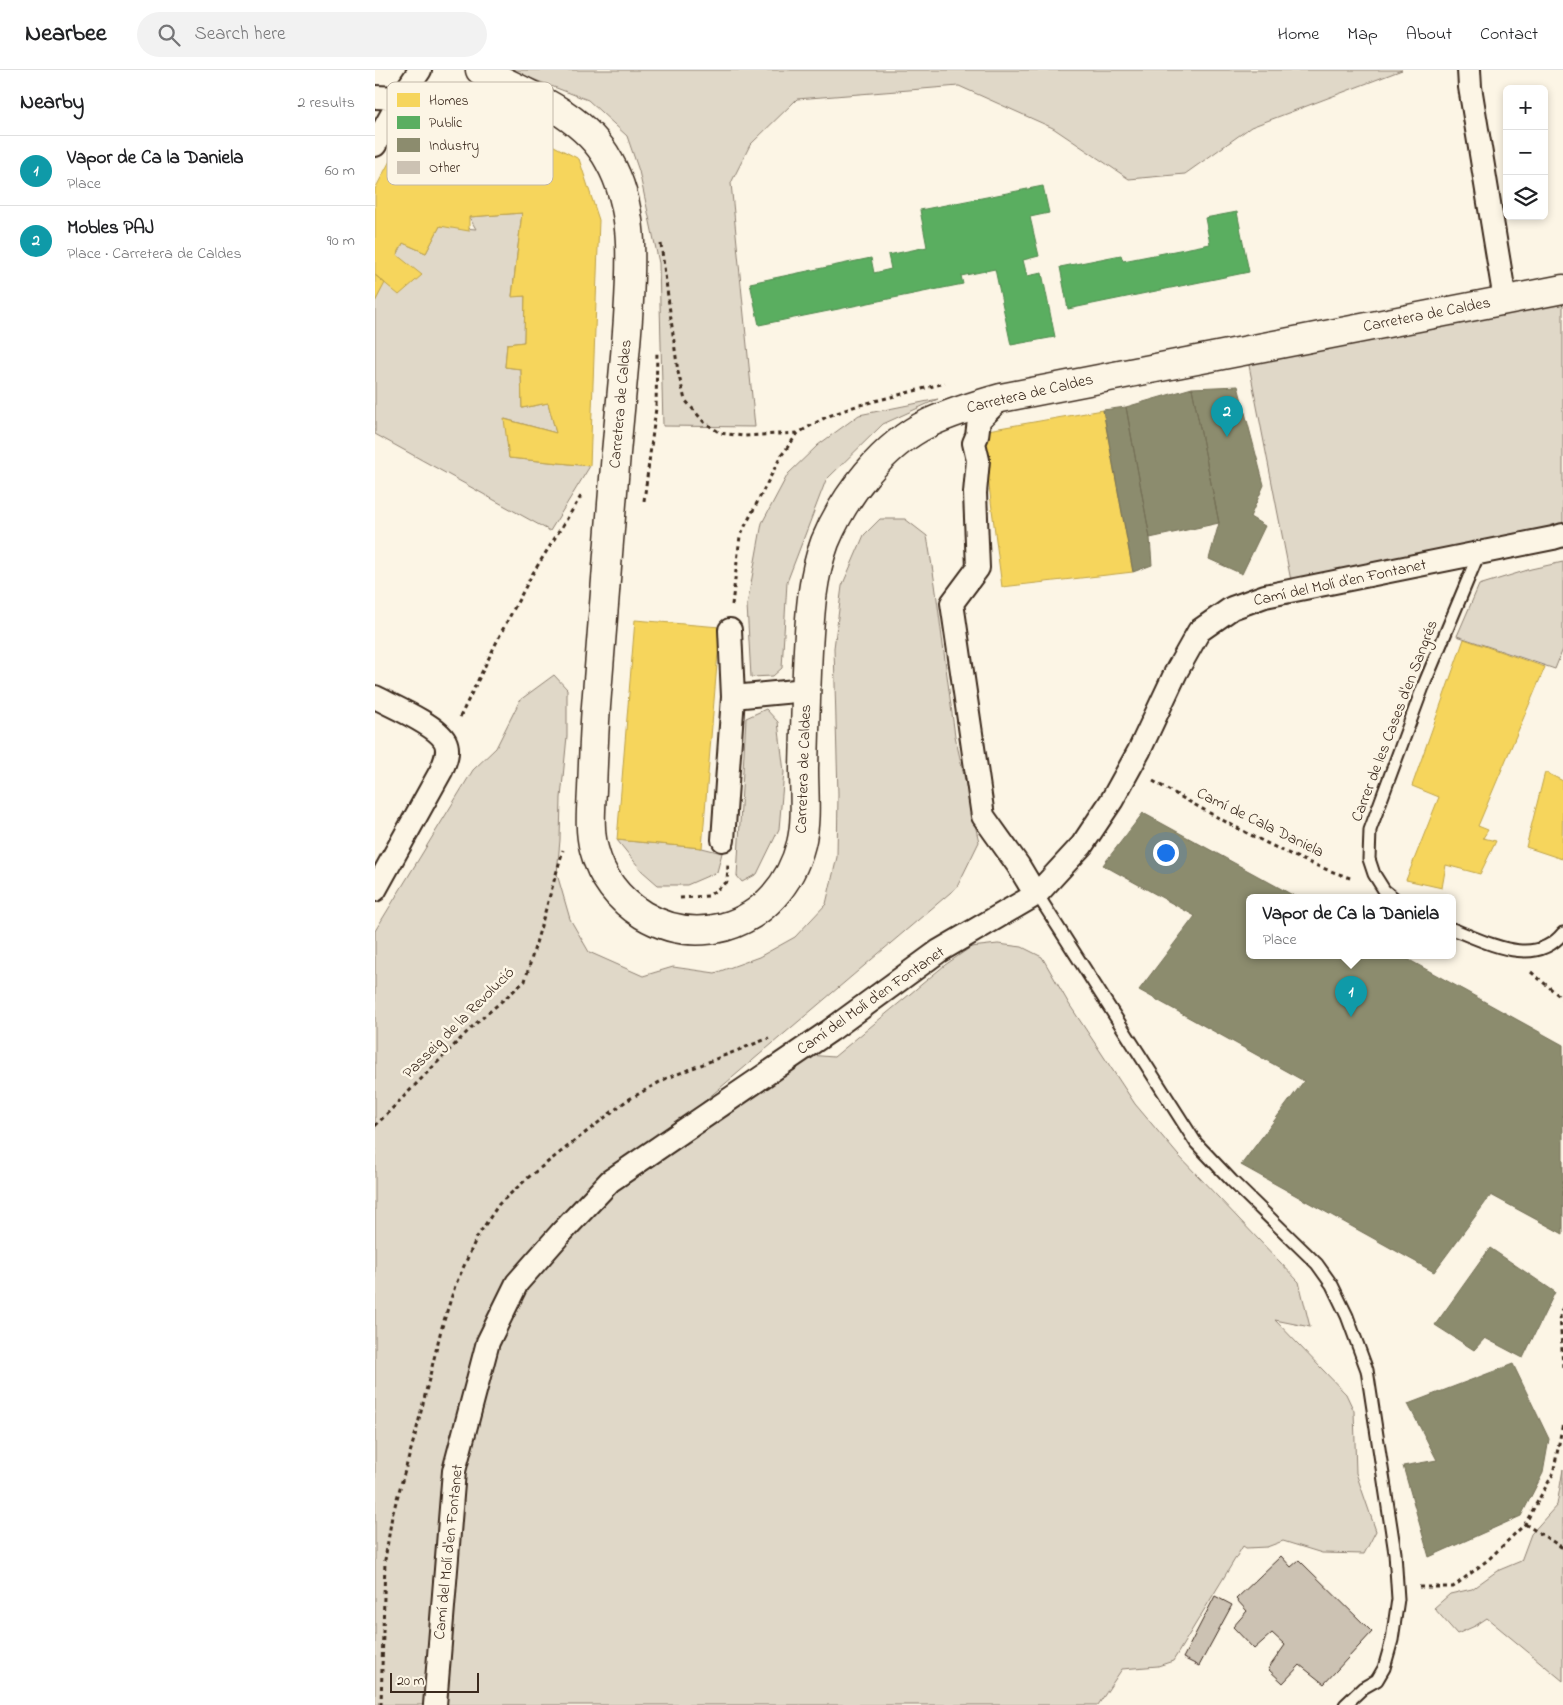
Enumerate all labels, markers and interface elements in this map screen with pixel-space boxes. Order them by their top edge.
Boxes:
search box [137,12,487,57]
text: Nearbee [25,17,107,52]
icon: search [155,21,183,49]
text: Search here [195,21,286,48]
text: Home [1278,22,1319,48]
text: Map [1347,22,1378,48]
text: About [1406,22,1452,48]
text: Contact [1480,22,1538,48]
legend [387,82,553,185]
map controls [1503,85,1548,220]
button: + [1503,85,1548,130]
text: Nearby [20,88,84,118]
text: 2 results [297,91,355,115]
text: Homes [429,91,469,112]
text: Public [429,113,463,134]
button: − [1503,130,1548,175]
text: Industry [429,136,479,158]
text: Vapor de Ca la Daniela [67,145,244,172]
text: Other [429,158,461,179]
text: 1 [33,159,39,183]
text: 60 m [325,159,355,183]
text: Place [67,172,101,196]
button: layers [1503,175,1548,220]
text: Mobles PAJ [67,215,154,242]
text: 2 [32,229,40,253]
text: 90 m [327,229,355,253]
text: Place · Carretera de Caldes [67,242,242,266]
street label: Carretera de Caldes [1361,291,1493,339]
street label: Carretera de Caldes [603,339,639,469]
street label: Carretera de Caldes [964,368,1096,420]
pin: 2 [1211,396,1243,437]
street label: Camí del Molí d'en Fontanet [1251,553,1429,613]
street label: Carrer de les Cases d'en Sangrés [1345,617,1445,825]
street label: Carretera de Caldes [790,704,818,834]
street label: Camí de Cala Daniela [1192,782,1328,864]
your location [1153,840,1179,866]
popup [1246,894,1456,959]
text: Vapor de Ca la Daniela [1263,901,1439,928]
text: Place [1263,928,1297,952]
street label: Camí del Molí d'en Fontanet [792,940,950,1061]
street label: Passeig de la Revolució [397,961,521,1085]
pin: 1 [1335,976,1367,1017]
street label: Camí del Molí d'en Fontanet [428,1463,470,1641]
scale bar [390,1670,479,1693]
text: 20 m [397,1671,424,1692]

